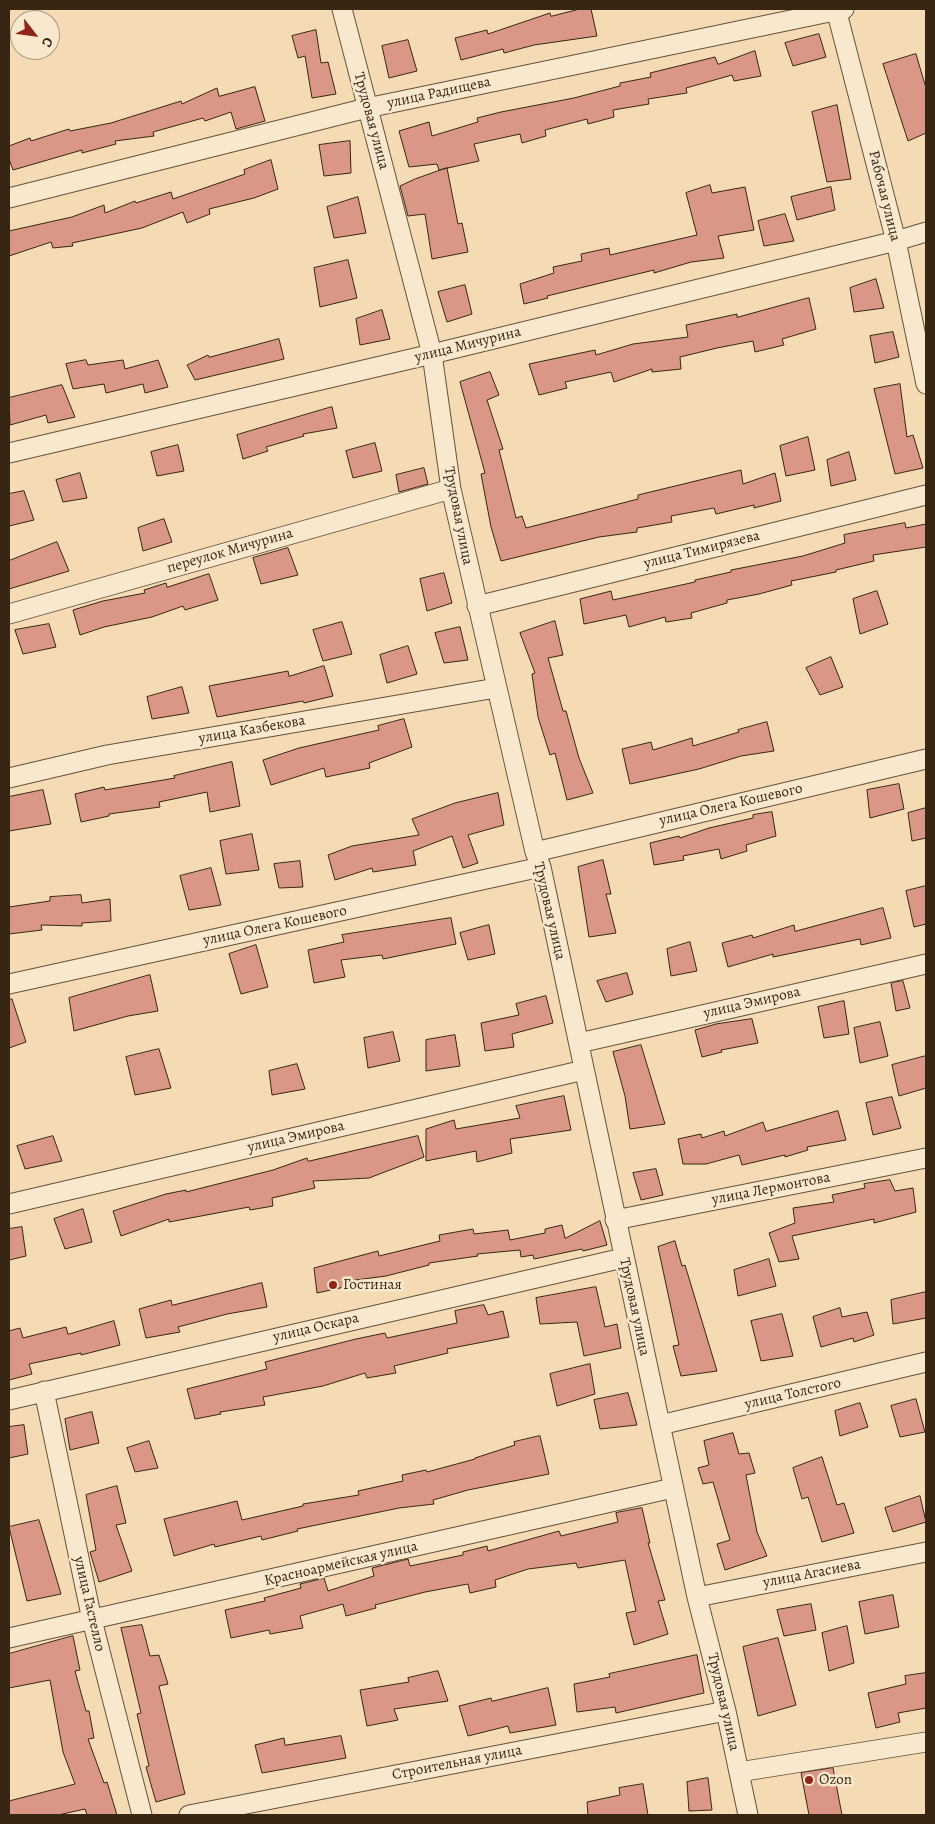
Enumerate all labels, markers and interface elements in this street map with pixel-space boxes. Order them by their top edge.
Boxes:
north arrow [10,10,60,60]
text: С [37,34,58,51]
street label: Трудовая улица [349,71,393,171]
street label: улица Радищева [386,73,492,113]
street label: Рабочая улица [864,149,904,243]
street label: улица Мичурина [413,323,523,367]
street label: Трудовая улица [440,465,476,567]
street label: переулок Мичурина [165,524,295,578]
street label: улица Тимирязева [642,527,762,573]
street label: улица Казбекова [197,712,307,748]
street label: улица Олега Кошевого [658,780,804,830]
street label: Трудовая улица [529,860,569,962]
street label: улица Олега Кошевого [201,902,349,950]
street label: улица Эмирова [702,983,802,1023]
street label: улица Эмирова [246,1117,346,1157]
street label: улица Лермонтова [710,1169,832,1209]
street label: Трудовая улица [615,1256,653,1358]
place label: Гостиная [343,1276,402,1294]
marker: Гостиная [327,1279,339,1291]
street label: улица Оскара [271,1309,361,1347]
street label: улица Толстого [743,1374,843,1414]
street label: Красноармейская улица [263,1538,419,1590]
street label: улица Гастелло [69,1555,109,1653]
street label: улица Агасиева [762,1556,862,1592]
street label: Трудовая улица [703,1651,743,1753]
street label: Строительная улица [391,1742,523,1784]
place label: Ozon [819,1771,852,1789]
marker: Ozon [803,1774,815,1786]

